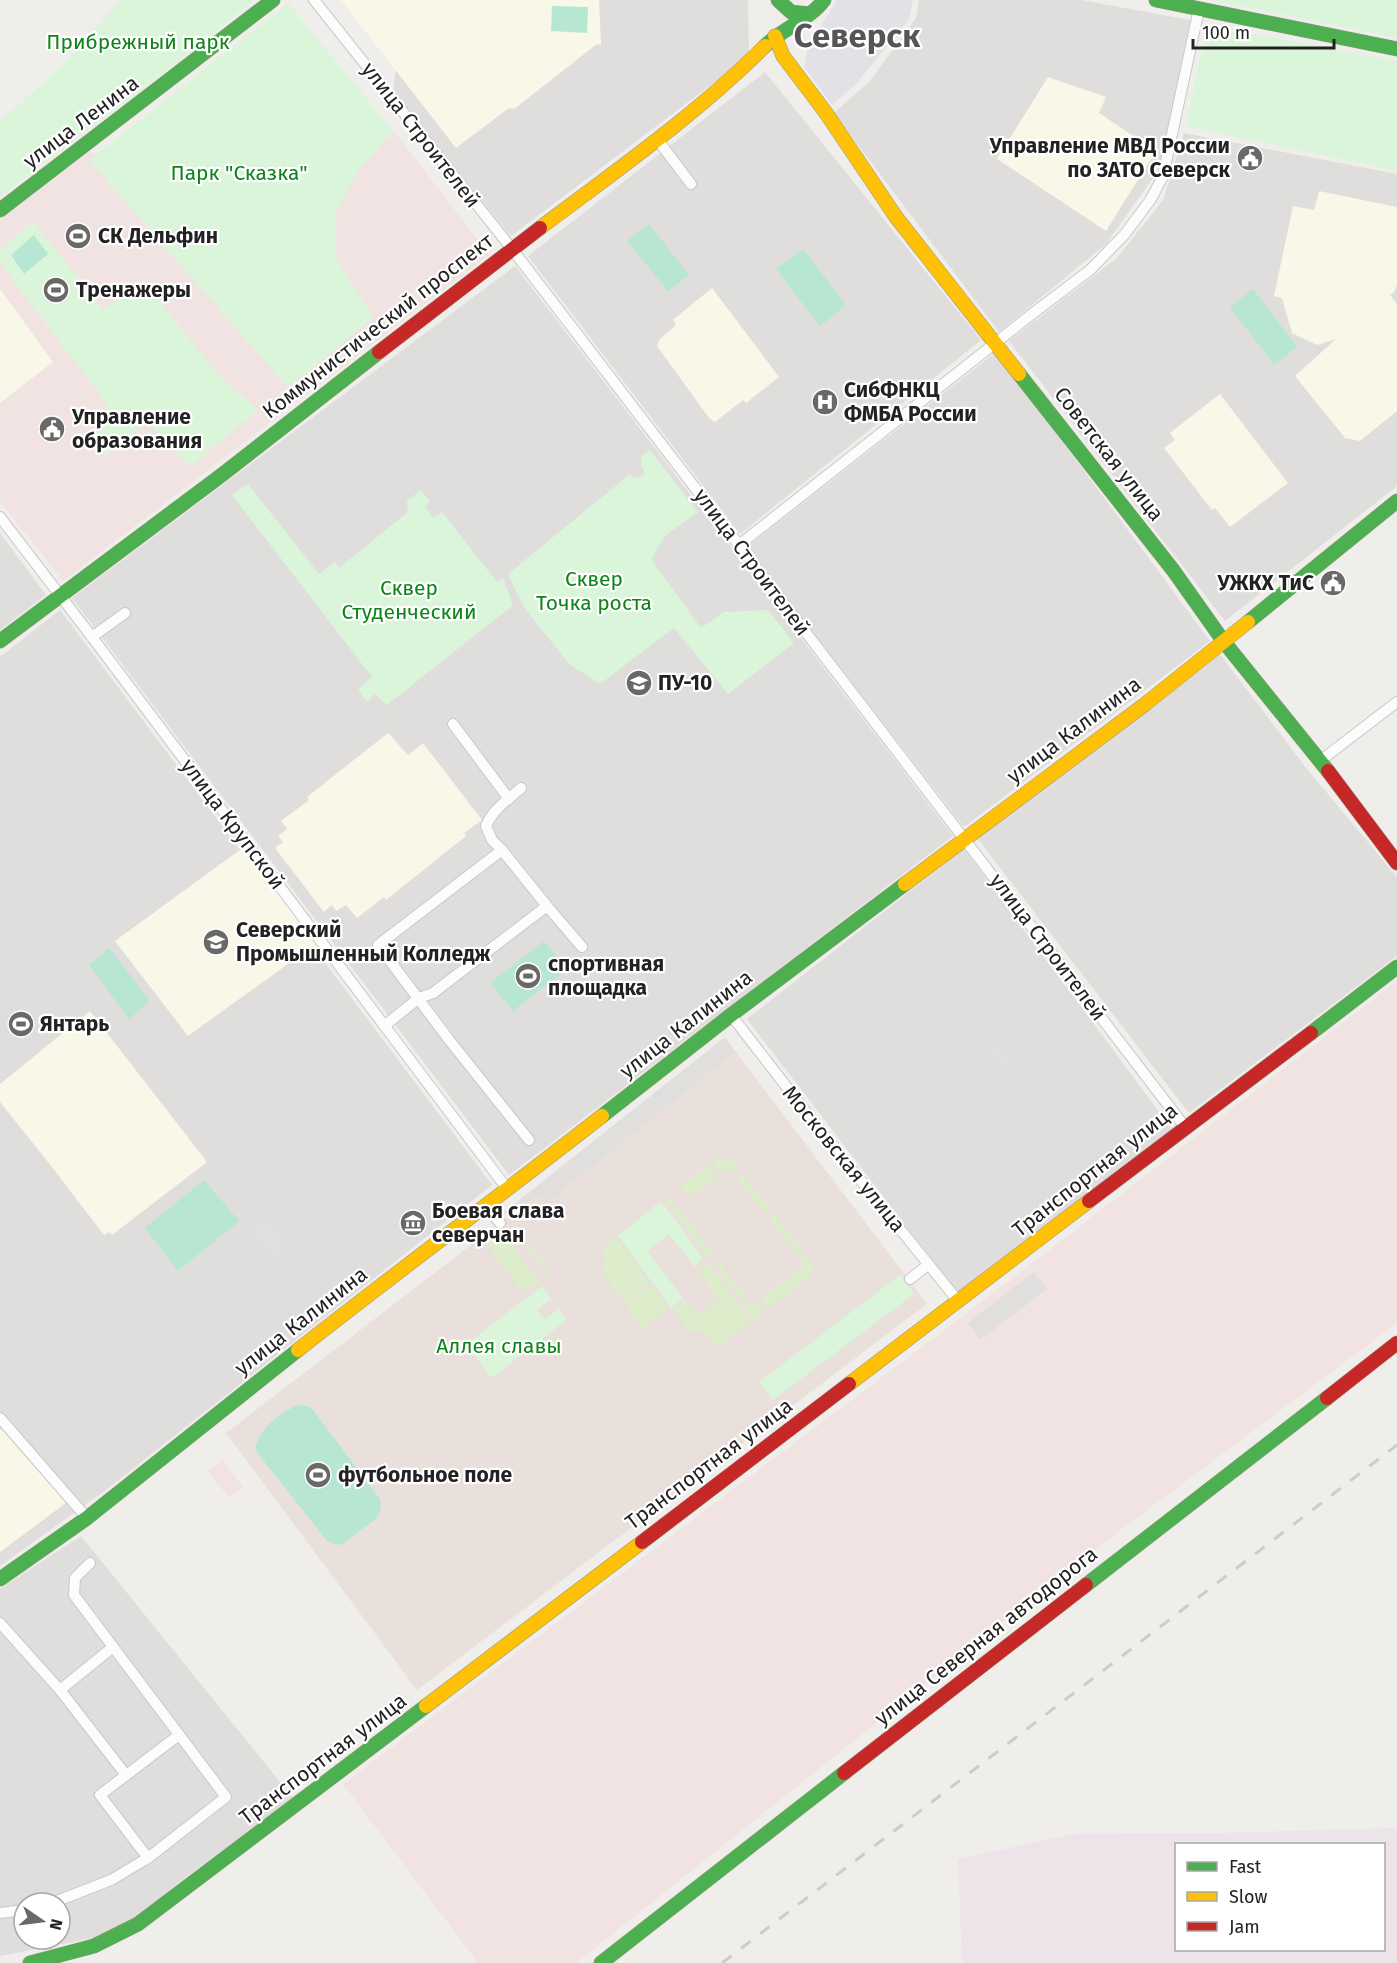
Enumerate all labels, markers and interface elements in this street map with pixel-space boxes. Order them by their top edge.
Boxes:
scale bar [1193,12,1334,50]
district label: Северск [794,16,921,56]
text: 100 m [1202,22,1250,44]
park label: Прибрежный парк [46,29,230,55]
street label: улица Строителей [356,57,486,213]
street label: улица Ленина [18,70,144,174]
place label: Управление МВД России по ЗАТО Северск [989,133,1230,183]
public building icon: Управление МВД России по ЗАТО Северск [1235,143,1265,173]
park label: Парк "Сказка" [170,160,308,186]
sports icon: СК Дельфин [63,221,93,251]
place label: СК Дельфин [98,223,218,249]
street label: Коммунистический проспект [257,227,499,424]
sports icon: Тренажеры [41,275,71,305]
place label: Тренажеры [76,277,191,303]
place label: СибФНКЦ ФМБА России [844,377,977,427]
street label: Советская улица [1049,382,1169,526]
hospital icon: СибФНКЦ ФМБА России [810,387,840,417]
place label: Управление образования [71,404,202,454]
public building icon: Управление образования [37,414,67,444]
street label: улица Строителей [688,483,816,641]
park label: Сквер Точка роста [536,566,652,616]
public building icon: УЖКХ ТиС [1318,568,1348,598]
place label: УЖКХ ТиС [1216,570,1314,596]
park label: Сквер Студенческий [341,575,477,625]
school or university icon: ПУ-10 [624,668,654,698]
place label: ПУ-10 [658,670,712,696]
street label: улица Калинина [1002,671,1146,789]
street label: улица Крупской [175,753,291,895]
street label: улица Строителей [984,868,1112,1026]
place label: Северский Промышленный Колледж [236,917,491,967]
school or university icon: Северский Промышленный Колледж [201,927,231,957]
place label: спортивная площадка [548,951,664,1001]
sports icon: спортивная площадка [513,961,543,991]
street label: улица Калинина [614,964,758,1084]
sports icon: Янтарь [6,1009,36,1039]
place label: Янтарь [40,1011,109,1037]
street label: Московская улица [777,1080,911,1238]
street label: Транспортная улица [1007,1097,1183,1243]
place label: Боевая слава северчан [432,1198,565,1248]
museum icon: Боевая слава северчан [398,1208,428,1238]
street label: улица Калинина [229,1261,373,1381]
park label: Аллея славы [436,1333,562,1359]
street label: Транспортная улица [620,1393,798,1535]
sports icon: футбольное поле [303,1460,333,1490]
place label: футбольное поле [338,1462,512,1488]
street label: улица Северная автодорога [869,1541,1103,1731]
street label: Транспортная улица [234,1688,412,1830]
legend [1175,1843,1385,1951]
text: Fast [1229,1856,1262,1878]
text: Slow [1229,1886,1268,1908]
north arrow [12,1891,72,1951]
text: Jam [1229,1916,1260,1938]
text: N [46,1917,67,1932]

